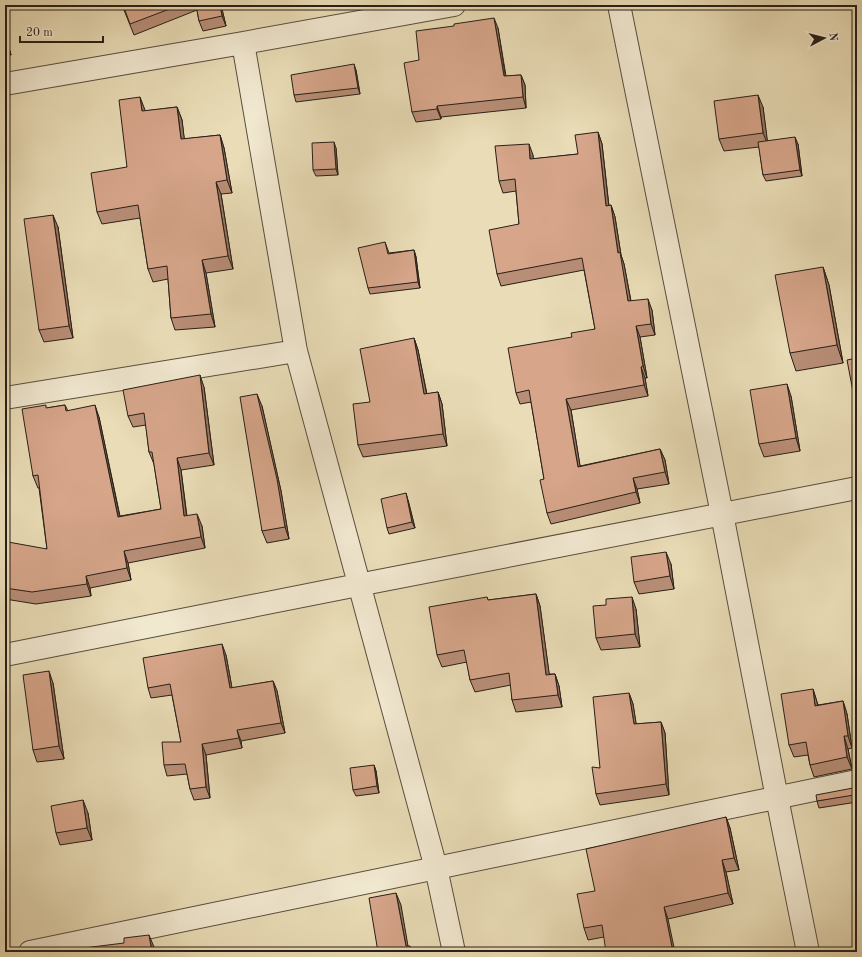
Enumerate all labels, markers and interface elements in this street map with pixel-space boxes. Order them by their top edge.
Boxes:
scale bar [20,18,103,44]
north arrow [804,18,844,58]
text: 20 m [26,27,53,39]
text: N [826,32,838,42]

